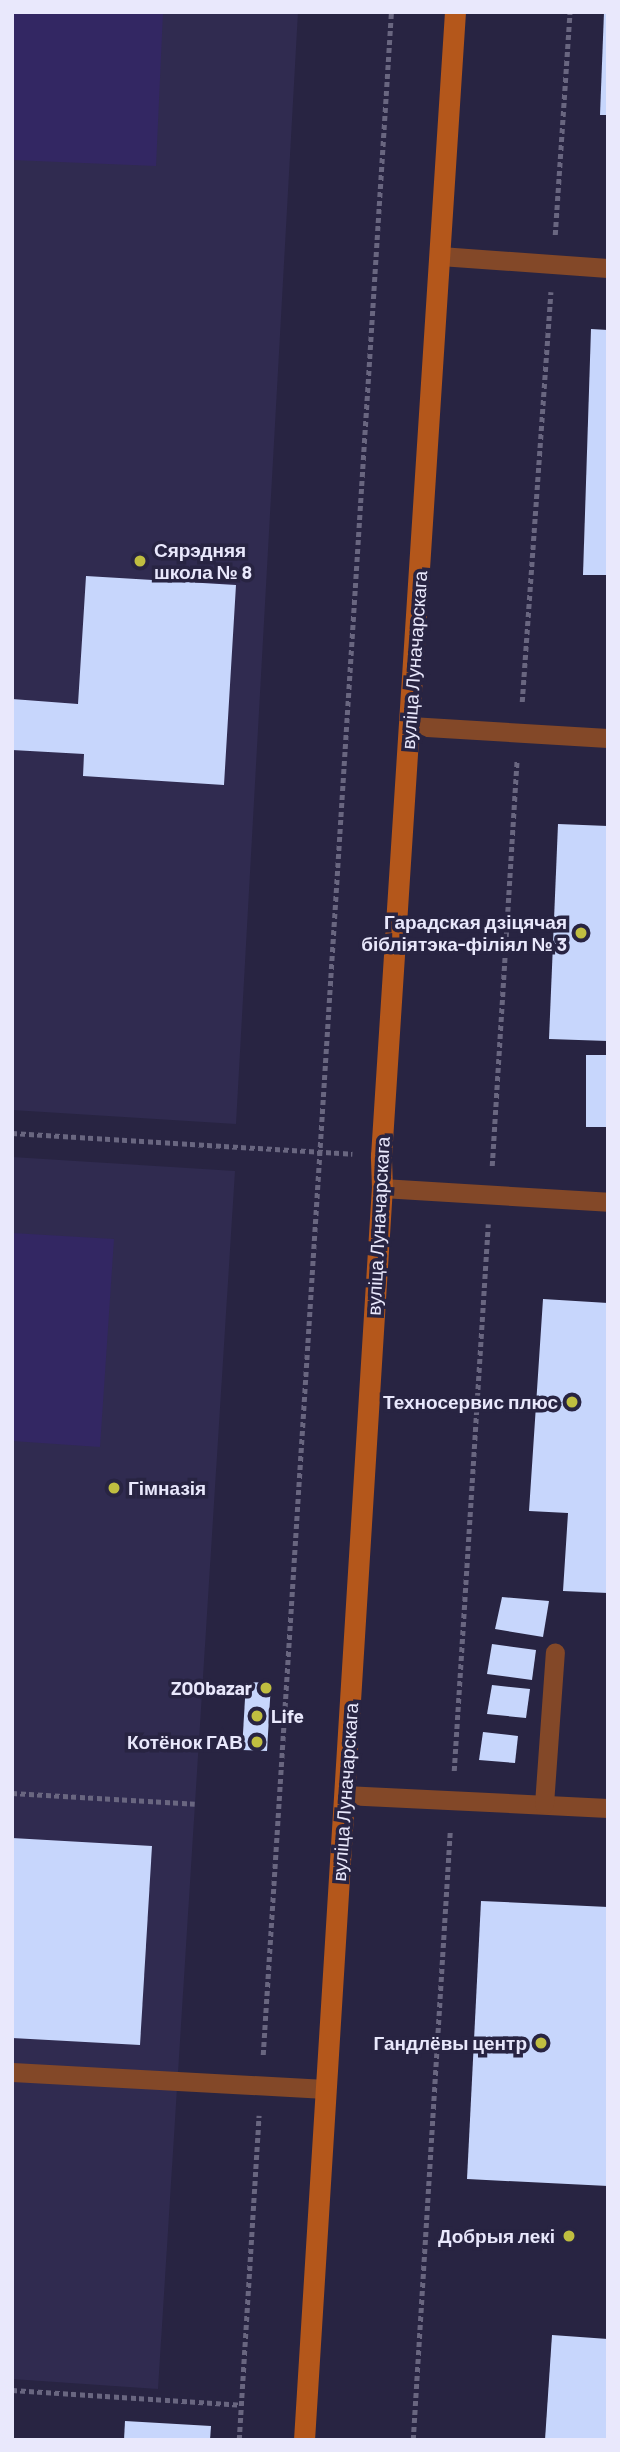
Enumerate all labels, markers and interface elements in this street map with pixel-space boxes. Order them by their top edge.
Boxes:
place label: Сярэдняя школа № 8 [154,539,252,583]
marker: Сярэдняя школа № 8 [132,553,148,569]
street label: вуліца Луначарскага [396,570,432,750]
place label: Гарадская дзіцячая бібліятэка-філіял № 3 [361,911,567,955]
marker: Гарадская дзіцячая бібліятэка-філіял № 3 [573,925,589,941]
street label: вуліца Луначарскага [362,1136,394,1316]
place label: Техносервис плюс [383,1391,558,1413]
marker: Техносервис плюс [564,1394,580,1410]
place label: Гімназія [128,1477,206,1499]
marker: Гімназія [106,1480,122,1496]
place label: ZOObazar [171,1677,252,1699]
marker: ZOObazar [258,1680,274,1696]
street label: вуліца Луначарскага [327,1702,363,1882]
place label: Life [271,1705,304,1727]
marker: Life [249,1708,265,1724]
place label: Котёнок ГАВ [127,1731,243,1753]
marker: Котёнок ГАВ [249,1734,265,1750]
place label: Гандлёвы центр [373,2032,527,2054]
marker: Гандлёвы центр [533,2035,549,2051]
place label: Добрыя лекі [438,2225,555,2247]
marker: Добрыя лекі [561,2228,577,2244]

